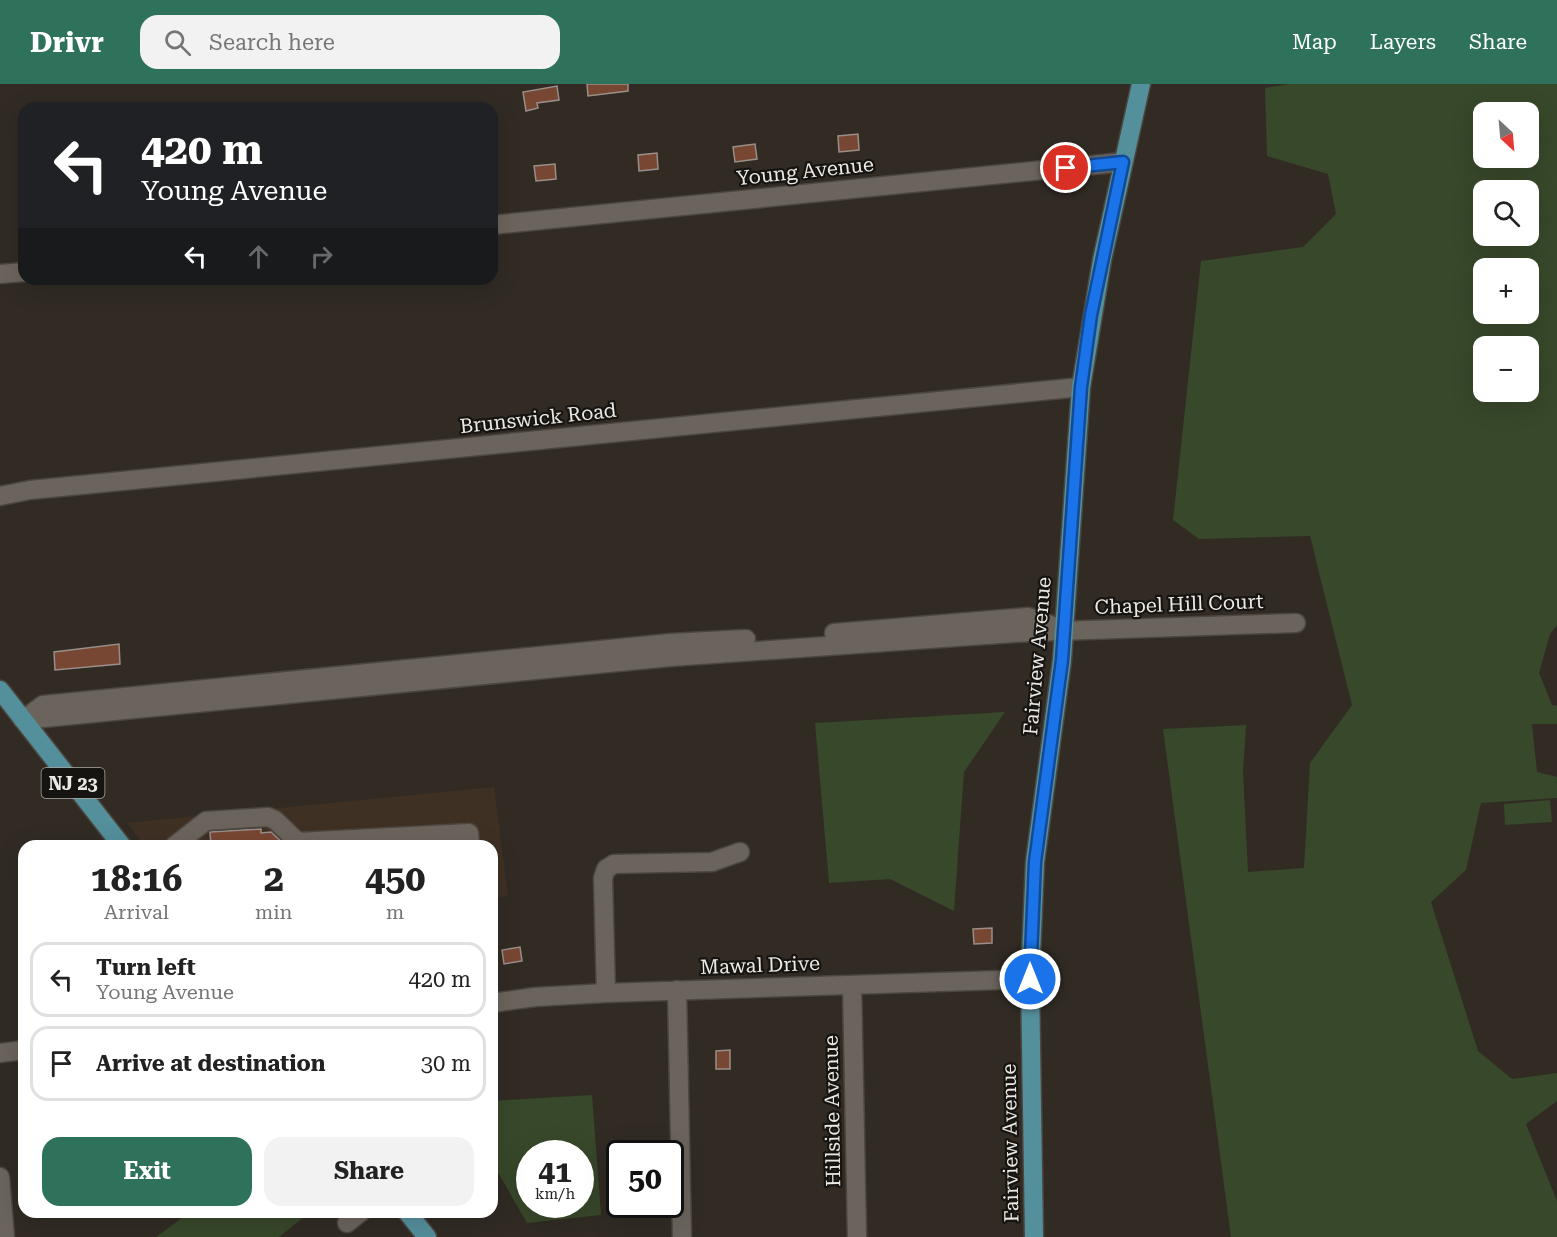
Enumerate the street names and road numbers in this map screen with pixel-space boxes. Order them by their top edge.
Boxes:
street label: Young Avenue [735,152,875,190]
street label: Brunswick Road [458,398,618,438]
street label: Fairview Avenue [1018,576,1056,736]
street label: Chapel Hill Court [1094,589,1264,619]
road number: NJ 23 [42,768,104,798]
street label: Mawal Drive [700,951,820,979]
street label: Hillside Avenue [819,1035,845,1187]
street label: Fairview Avenue [997,1063,1023,1223]

